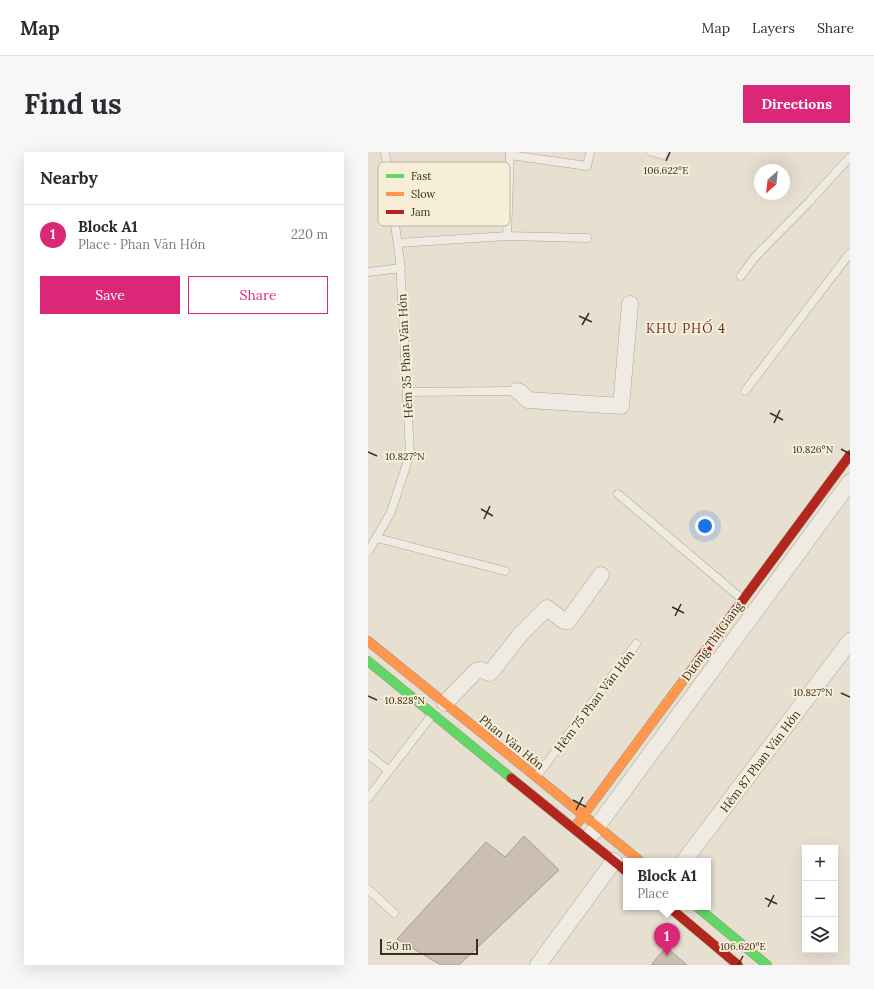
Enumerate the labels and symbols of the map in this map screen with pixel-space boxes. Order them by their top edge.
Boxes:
legend [378,162,510,226]
text: 106.622°E [644,164,688,177]
north arrow [754,164,790,200]
text: Fast [411,169,432,183]
text: Slow [411,187,436,201]
text: Jam [410,205,431,219]
street label: Hẻm 35 Phan Văn Hớn [394,293,416,419]
district label: KHU PHỐ 4 [646,318,726,337]
text: 10.826°N [793,443,834,456]
text: 10.827°N [385,450,425,463]
your location [695,516,715,536]
street label: Dương Thị Giang [678,598,746,684]
street label: Hẻm 75 Phan Văn Hớn [551,647,637,755]
text: 10.827°N [793,686,833,699]
text: 10.828°N [385,694,426,707]
street label: Hẻm 87 Phan Văn Hớn [717,707,803,815]
street label: Phan Văn Hớn [477,711,547,773]
pin: 1 [654,923,680,956]
scale bar [380,937,478,956]
text: 106.620°E [720,940,766,953]

